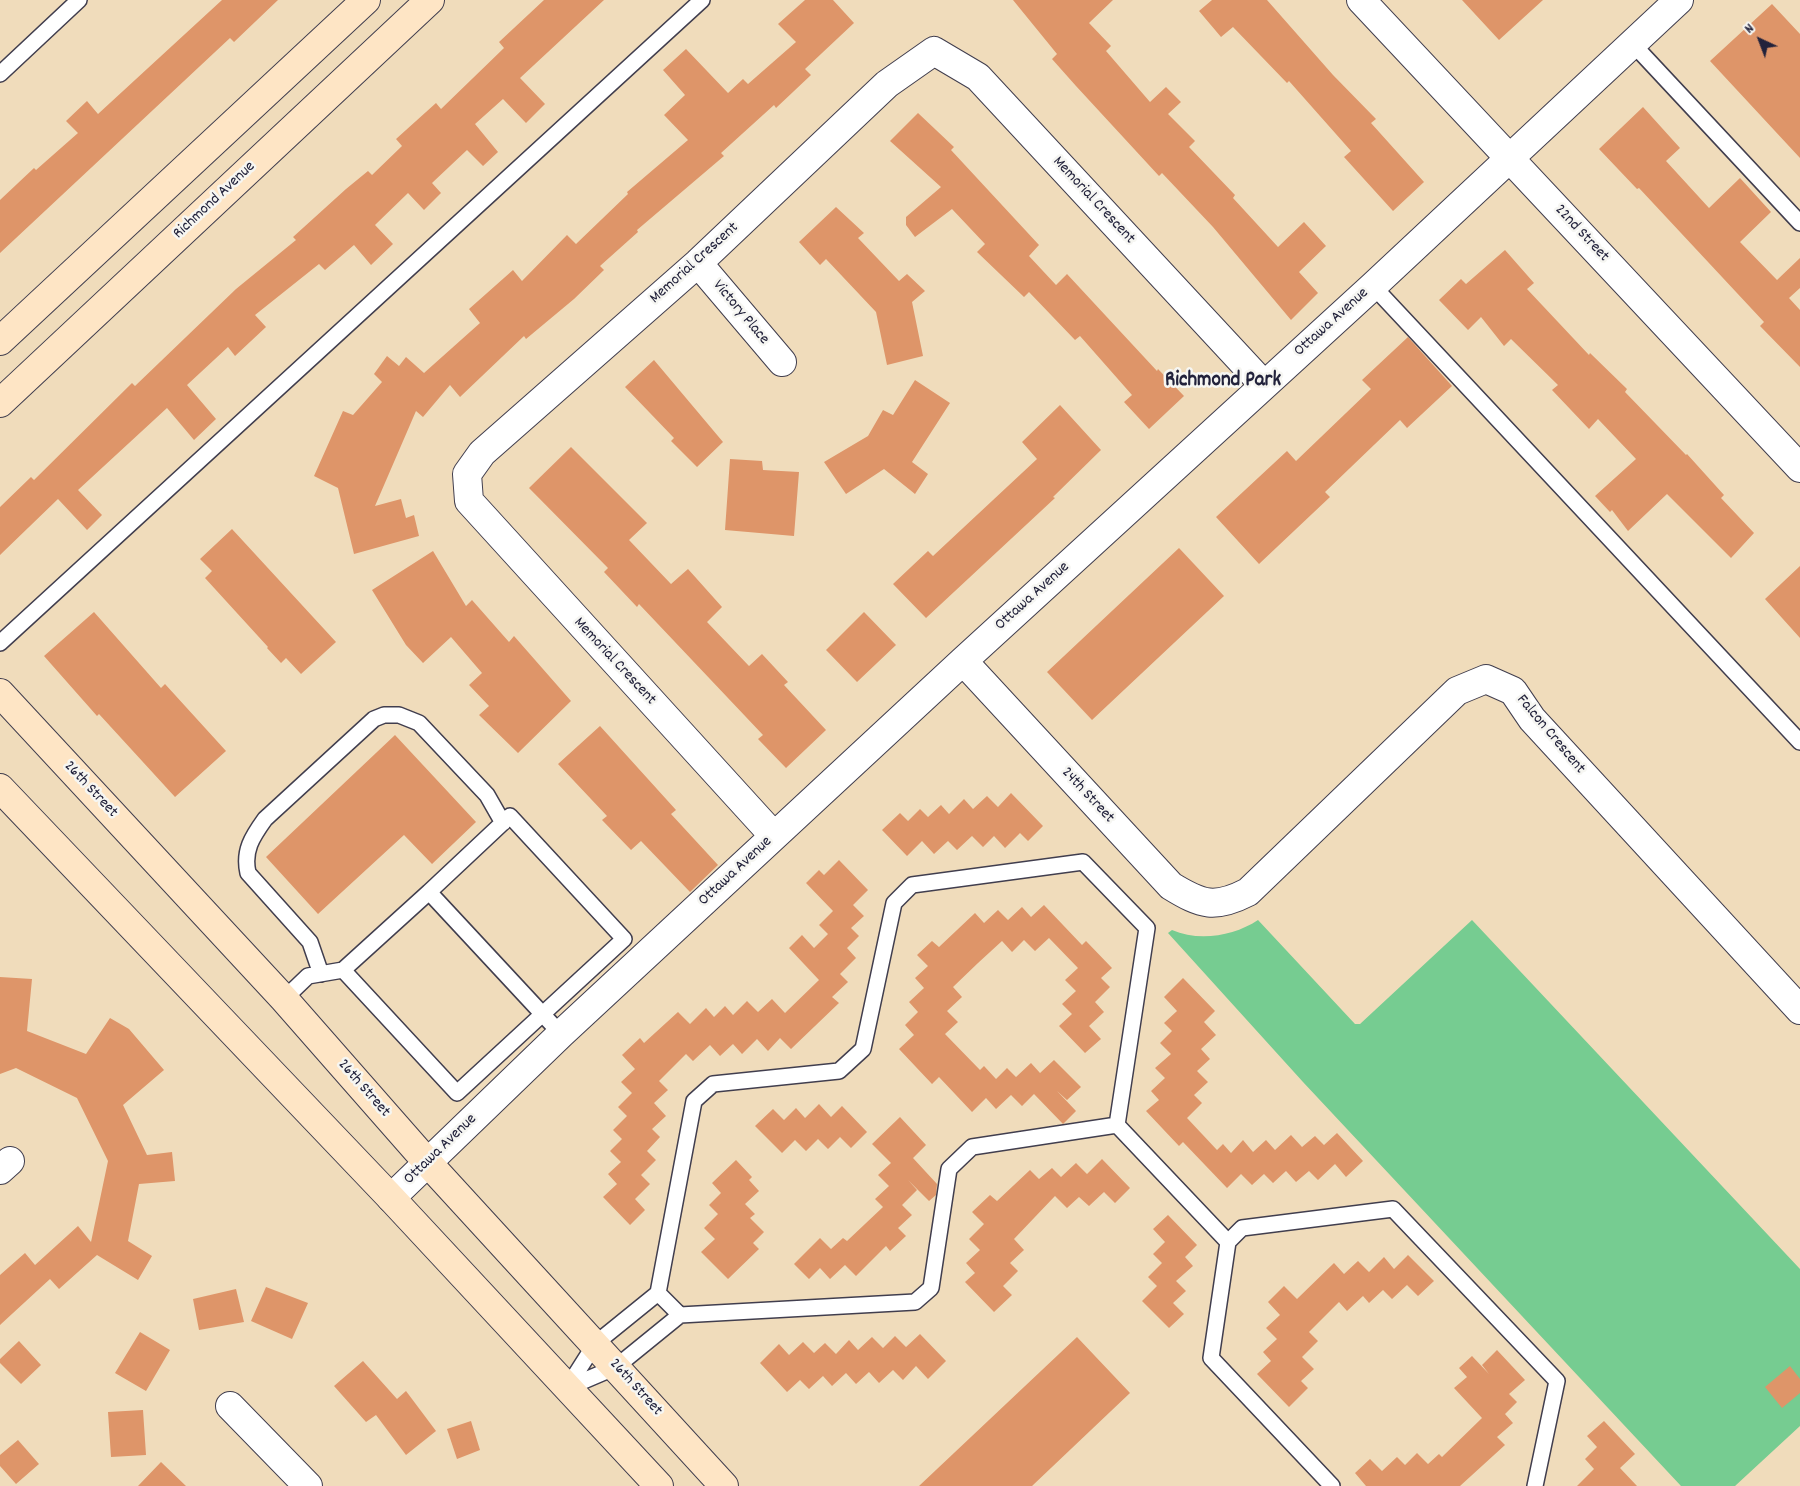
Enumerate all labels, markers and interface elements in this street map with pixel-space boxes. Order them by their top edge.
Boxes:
north arrow [1735,15,1785,65]
text: N [1740,19,1759,39]
street label: Memorial Crescent [1048,153,1138,249]
street label: Richmond Avenue [170,158,260,244]
street label: 22nd Street [1550,201,1612,267]
street label: Memorial Crescent [647,219,743,309]
street label: Victory Place [708,277,772,349]
street label: Ottawa Avenue [1291,285,1373,361]
district label: Richmond Park [1165,369,1281,395]
street label: Ottawa Avenue [992,559,1074,635]
street label: Memorial Crescent [569,614,659,710]
street label: Falcon Crescent [1511,692,1589,778]
street label: 26th Street [59,758,121,822]
street label: 24th Street [1056,764,1118,828]
street label: Ottawa Avenue [695,833,777,911]
street label: 26th Street [333,1056,393,1122]
street label: Ottawa Avenue [401,1111,481,1189]
street label: 26th Street [604,1355,666,1421]

